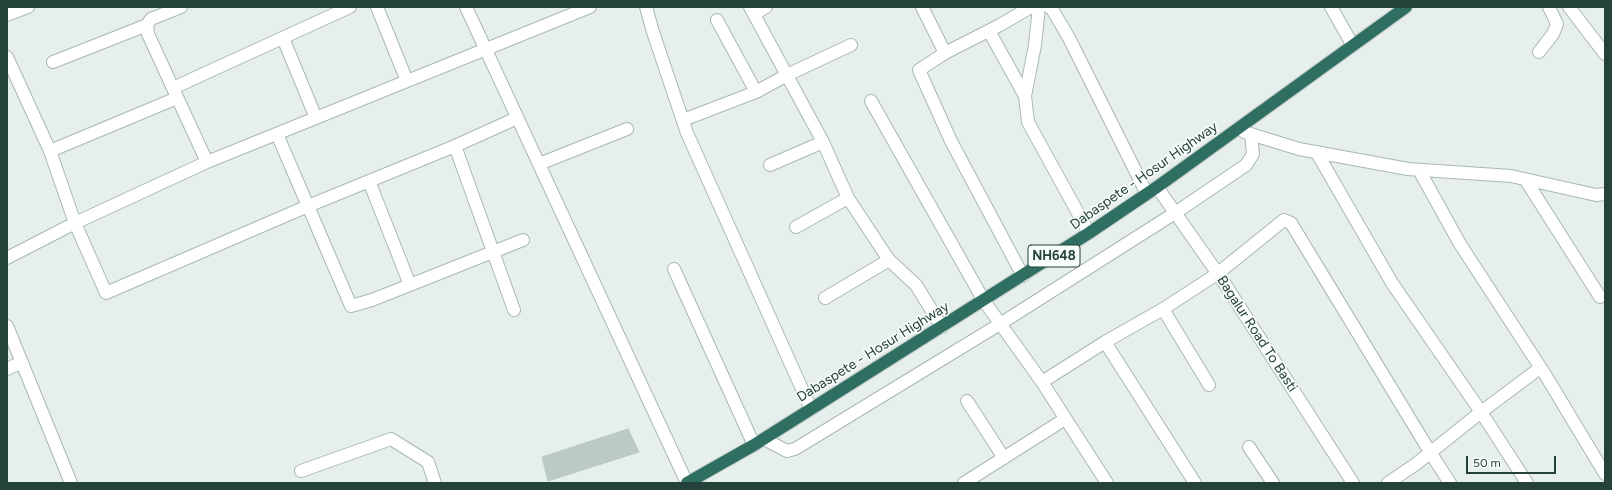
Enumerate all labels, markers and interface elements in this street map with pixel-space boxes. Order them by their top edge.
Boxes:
street label: Dabaspete - Hosur Highway [1067,119,1221,233]
road number: NH648 [1028,245,1080,267]
street label: Bagalur Road To Basti [1213,273,1301,395]
street label: Dabaspete - Hosur Highway [794,298,952,406]
scale bar [1468,448,1558,474]
text: 50 m [1473,456,1501,470]

